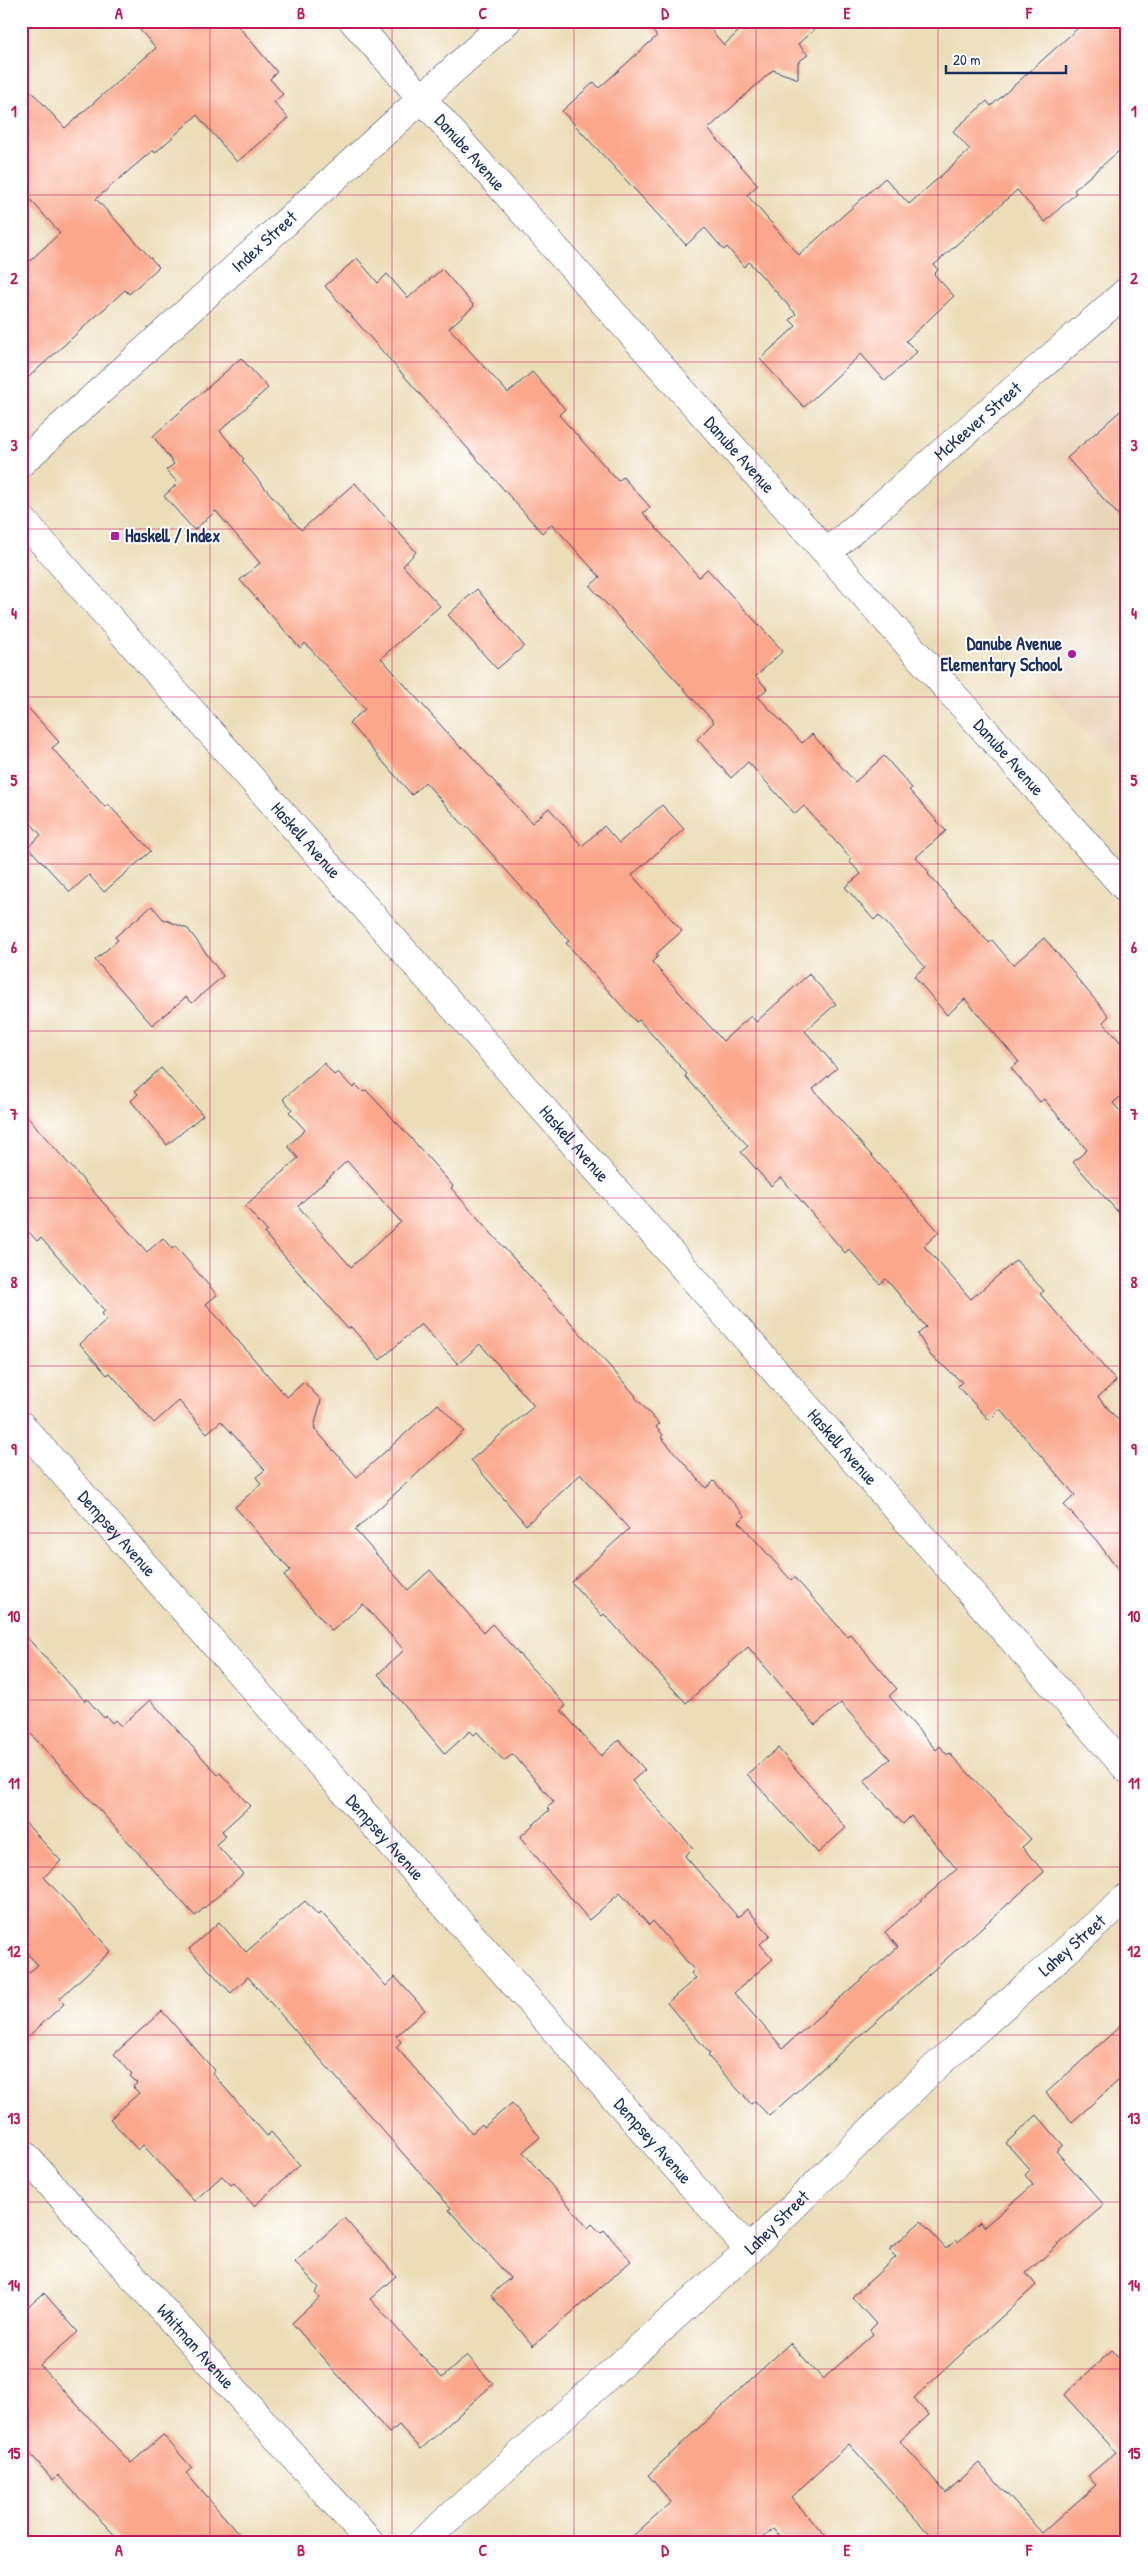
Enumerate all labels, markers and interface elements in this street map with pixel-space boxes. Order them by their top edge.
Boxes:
text: A [115,2,123,24]
text: B [297,2,305,24]
text: C [479,2,488,24]
text: D [661,2,669,24]
text: E [843,2,851,24]
text: F [1025,2,1033,24]
scale bar [946,42,1066,74]
text: 20 m [953,49,980,70]
text: 1 [11,100,17,122]
text: 1 [1131,100,1137,122]
street label: Danube Avenue [429,108,511,196]
street label: Index Street [226,204,303,278]
text: 2 [10,267,18,289]
text: 2 [1130,267,1138,289]
street label: McKeever Street [928,375,1027,466]
street label: Danube Avenue [699,411,781,498]
text: 3 [10,434,18,456]
text: 3 [1130,434,1138,456]
place label: Haskell / Index [125,523,220,548]
marker: Haskell / Index [109,530,121,542]
text: 4 [11,602,17,624]
text: 4 [1131,602,1137,624]
place label: Danube Avenue Elementary School [941,631,1063,678]
marker: Danube Avenue Elementary School [1066,648,1078,660]
street label: Danube Avenue [968,713,1050,801]
text: 5 [11,769,18,791]
text: 5 [1131,769,1138,791]
street label: Haskell Avenue [265,796,347,884]
text: 6 [11,936,18,958]
text: 6 [1131,936,1138,958]
street label: Haskell Avenue [534,1099,615,1187]
text: 7 [9,1103,18,1125]
text: 7 [1129,1103,1138,1125]
text: 8 [11,1271,18,1293]
text: 8 [1131,1271,1138,1293]
street label: Haskell Avenue [802,1403,883,1490]
text: 9 [11,1438,17,1460]
text: 9 [1131,1438,1137,1460]
street label: Dempsey Avenue [72,1485,162,1582]
text: 10 [8,1605,20,1627]
text: 10 [1128,1605,1140,1627]
text: 11 [8,1772,20,1794]
text: 11 [1128,1772,1140,1794]
street label: Dempsey Avenue [340,1789,430,1886]
street label: Lahey Street [1033,1908,1112,1982]
text: 12 [7,1940,21,1962]
text: 12 [1127,1940,1141,1962]
street label: Dempsey Avenue [608,2092,698,2189]
text: 13 [8,2107,20,2129]
text: 13 [1128,2107,1140,2129]
street label: Lahey Street [739,2184,815,2260]
text: 14 [8,2274,20,2296]
text: 14 [1128,2274,1140,2296]
street label: Whitman Avenue [151,2298,241,2394]
text: 15 [8,2442,21,2464]
text: 15 [1128,2442,1141,2464]
text: A [115,2539,123,2561]
text: B [297,2539,305,2561]
text: C [479,2539,488,2561]
text: D [661,2539,669,2561]
text: E [843,2539,851,2561]
text: F [1025,2539,1033,2561]

